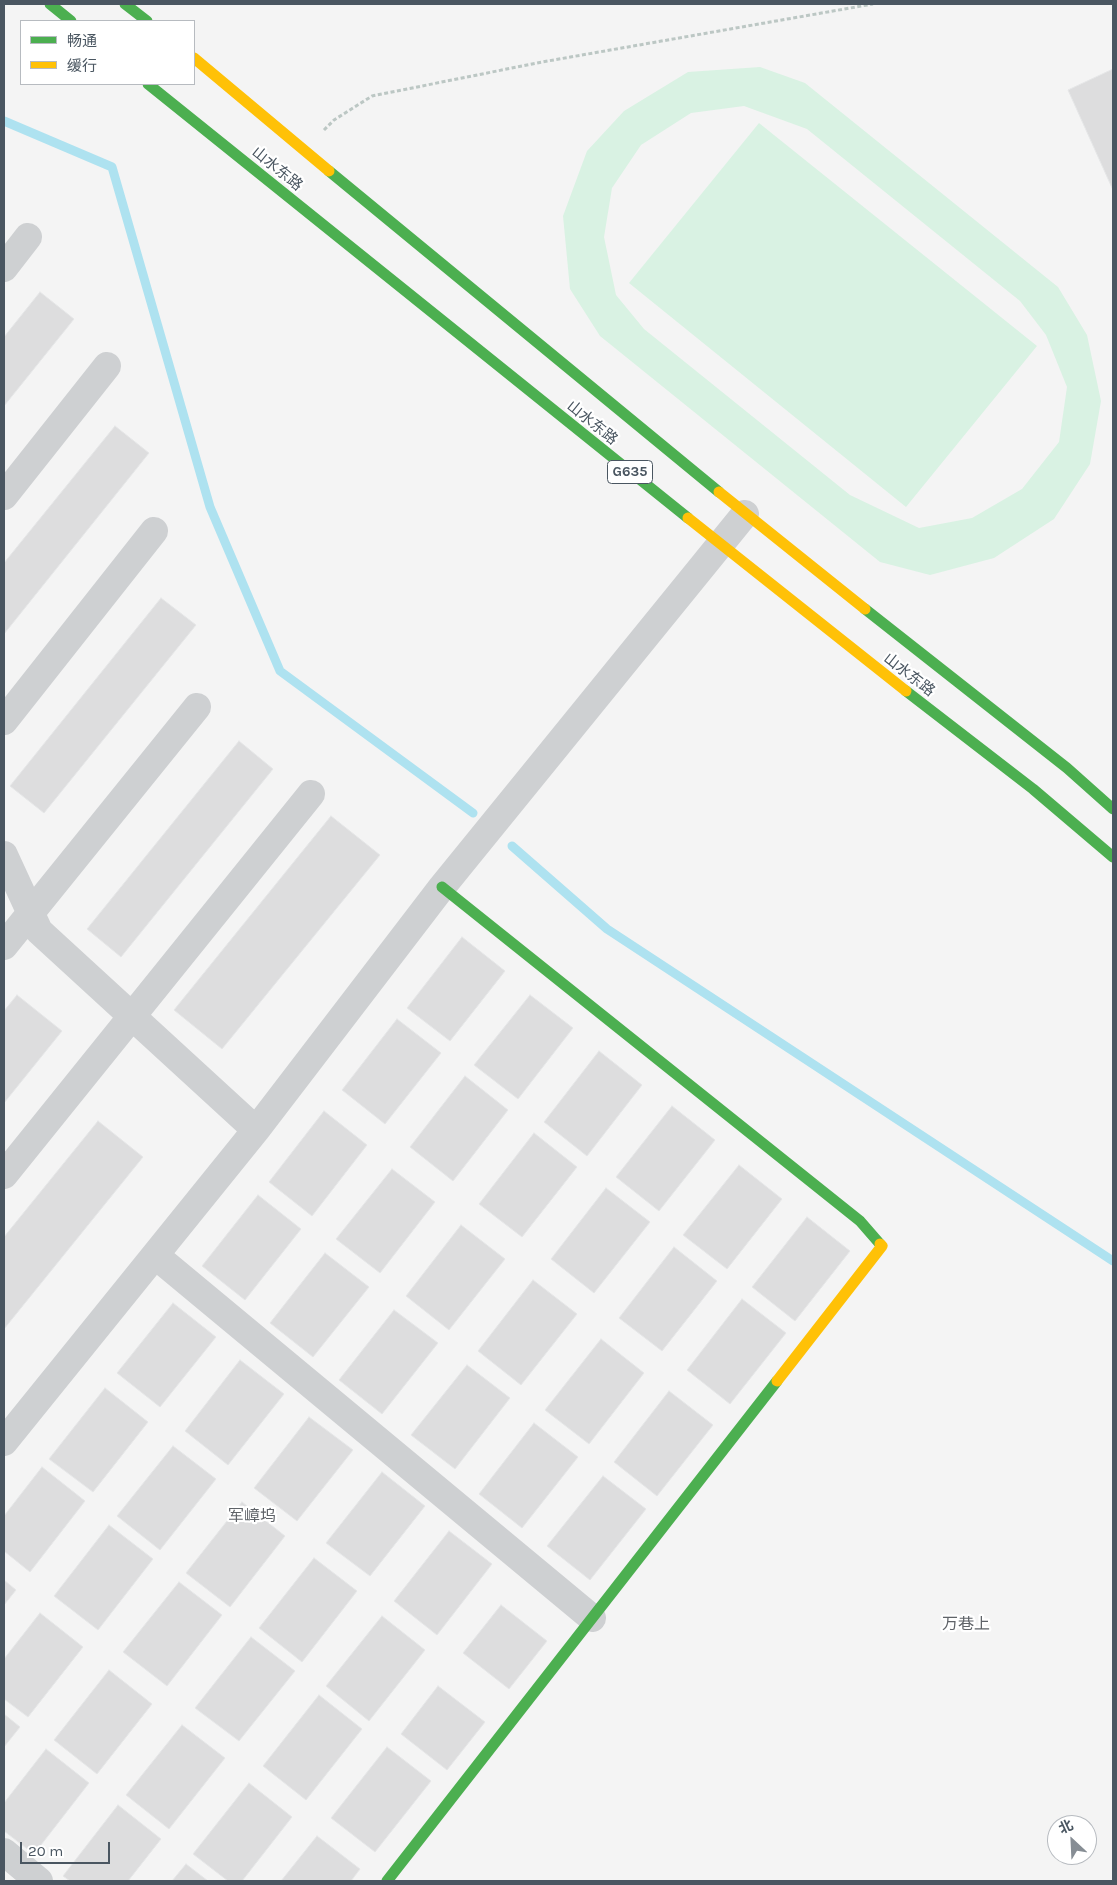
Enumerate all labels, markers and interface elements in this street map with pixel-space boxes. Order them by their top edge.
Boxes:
legend [20,20,195,85]
text: 畅通 [67,32,97,50]
text: 缓行 [67,57,97,75]
street label: 山水东路 [248,143,306,195]
street label: 山水东路 [563,397,621,449]
road number: G635 [608,461,652,484]
street label: 山水东路 [880,649,938,701]
district label: 军嶂坞 [228,1506,276,1526]
district label: 万巷上 [942,1614,990,1634]
north arrow [1047,1815,1097,1865]
text: 北 [1056,1816,1076,1838]
scale bar [22,1832,112,1864]
text: 20 m [28,1842,63,1860]

